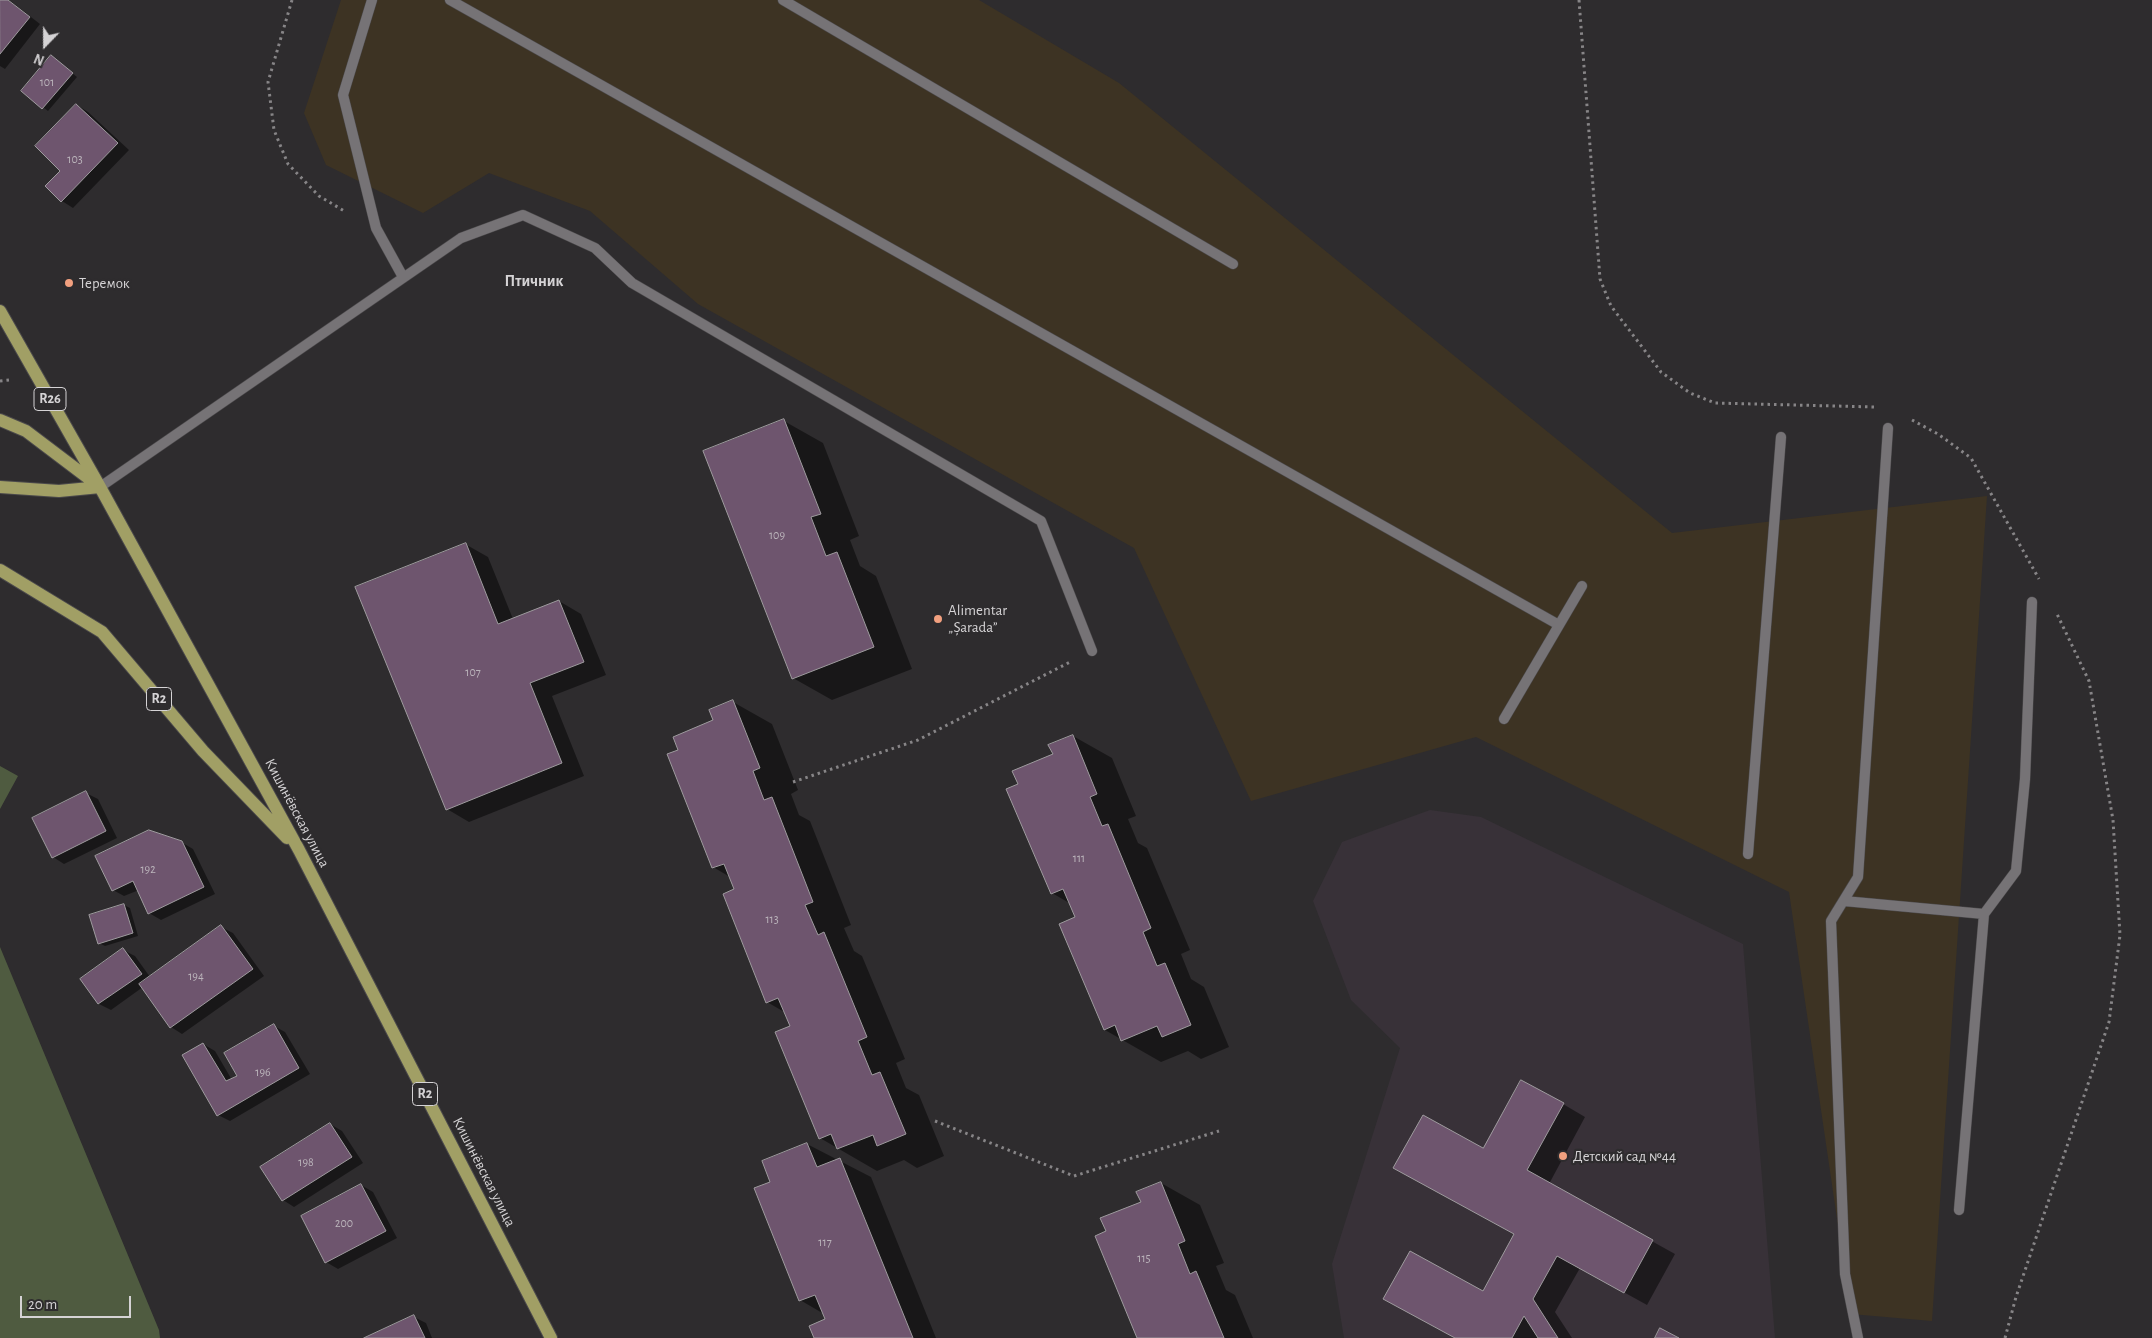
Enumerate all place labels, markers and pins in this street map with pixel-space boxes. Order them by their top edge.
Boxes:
place label: Теремок [79,274,130,292]
marker: Теремок [63,277,75,289]
place label: Alimentar „Șarada” [948,601,1007,636]
marker: Alimentar „Șarada” [932,613,944,625]
place label: Детский сад №44 [1573,1147,1676,1165]
marker: Детский сад №44 [1557,1150,1569,1162]

